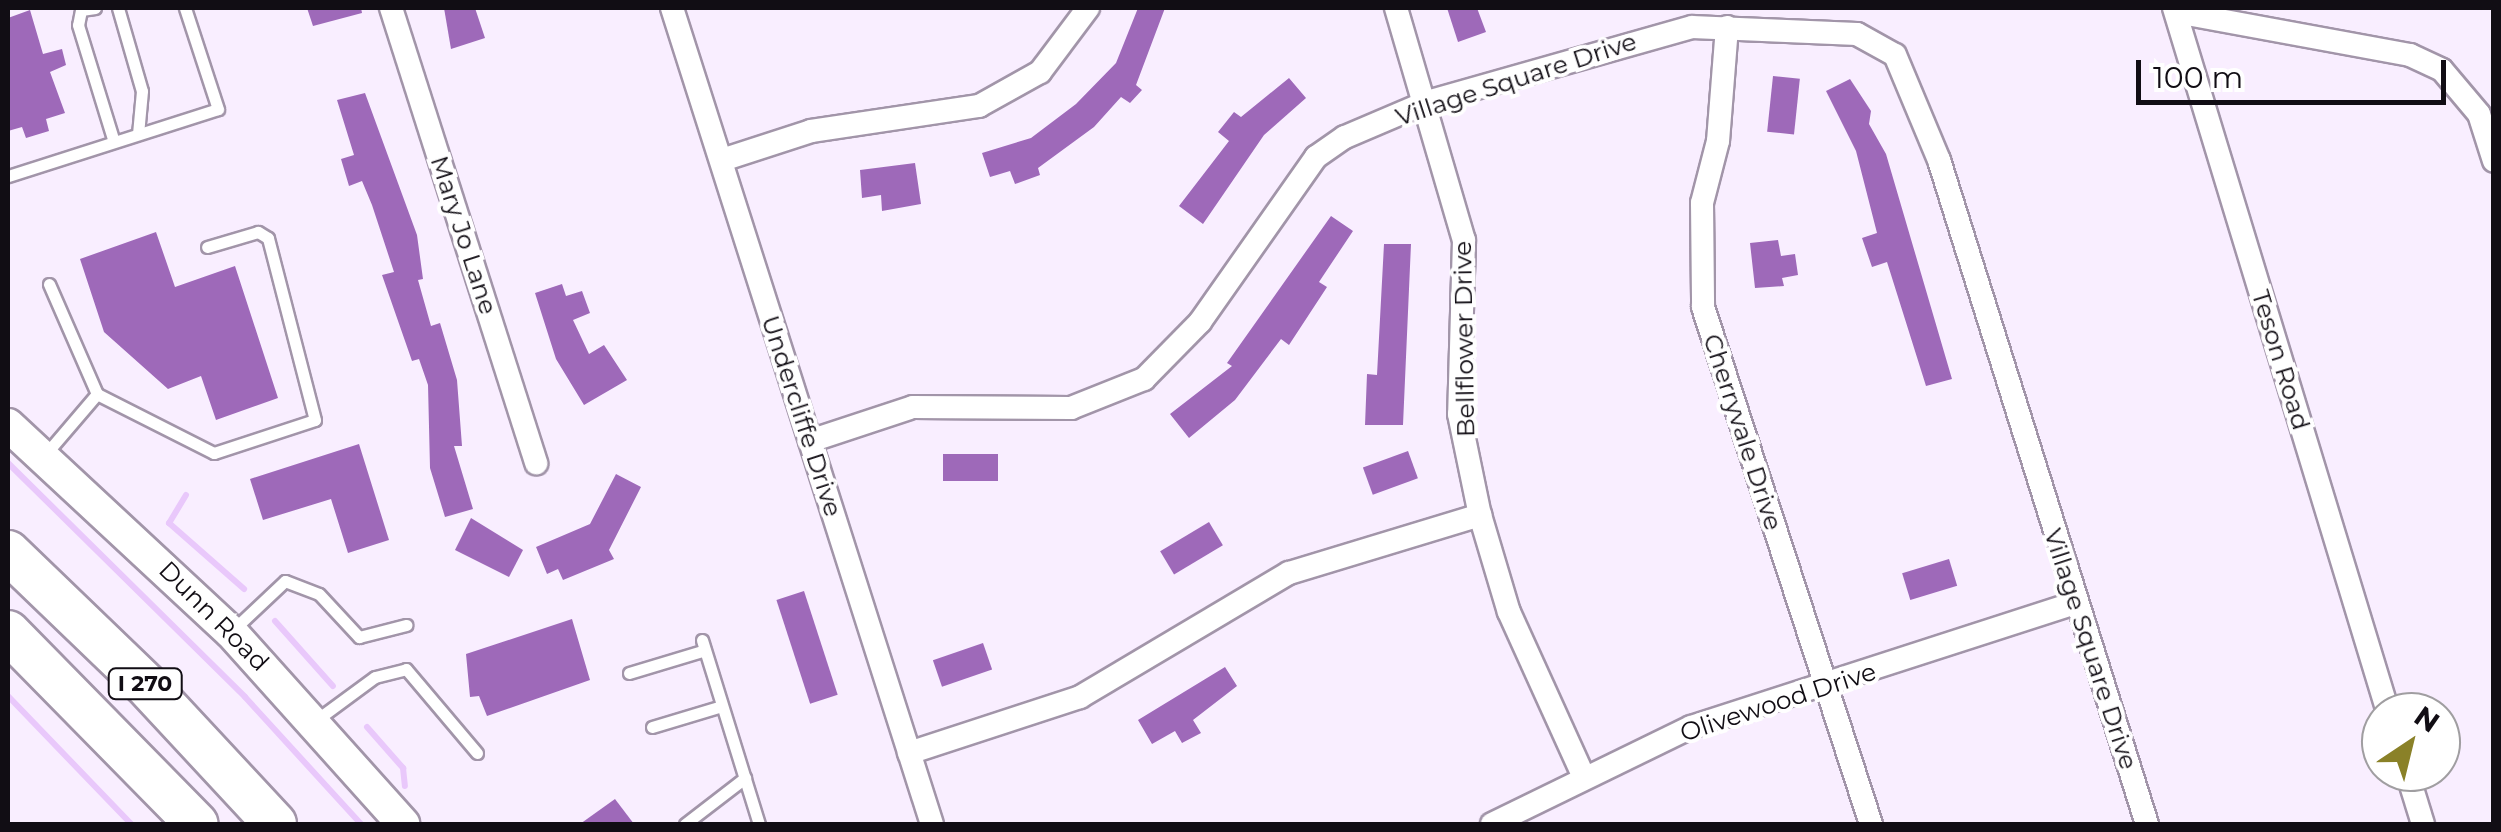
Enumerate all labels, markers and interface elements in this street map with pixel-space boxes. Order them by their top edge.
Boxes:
street label: Village Square Drive [1392,26,1640,132]
scale bar [2141,40,2451,102]
text: 100 m [2153,59,2243,96]
street label: Mary Jo Lane [424,152,504,318]
street label: Bellflower Drive [1447,241,1481,437]
street label: Teson Road [2245,286,2317,434]
street label: Undercliffe Drive [755,312,849,520]
street label: Cherryvale Drive [1697,330,1789,534]
street label: Village Square Drive [2038,525,2144,773]
street label: Dunn Road [153,555,275,677]
street label: Olivewood Drive [1676,656,1880,748]
road number: I 270 [108,667,182,701]
north arrow [2361,692,2461,792]
text: N [2408,699,2446,739]

